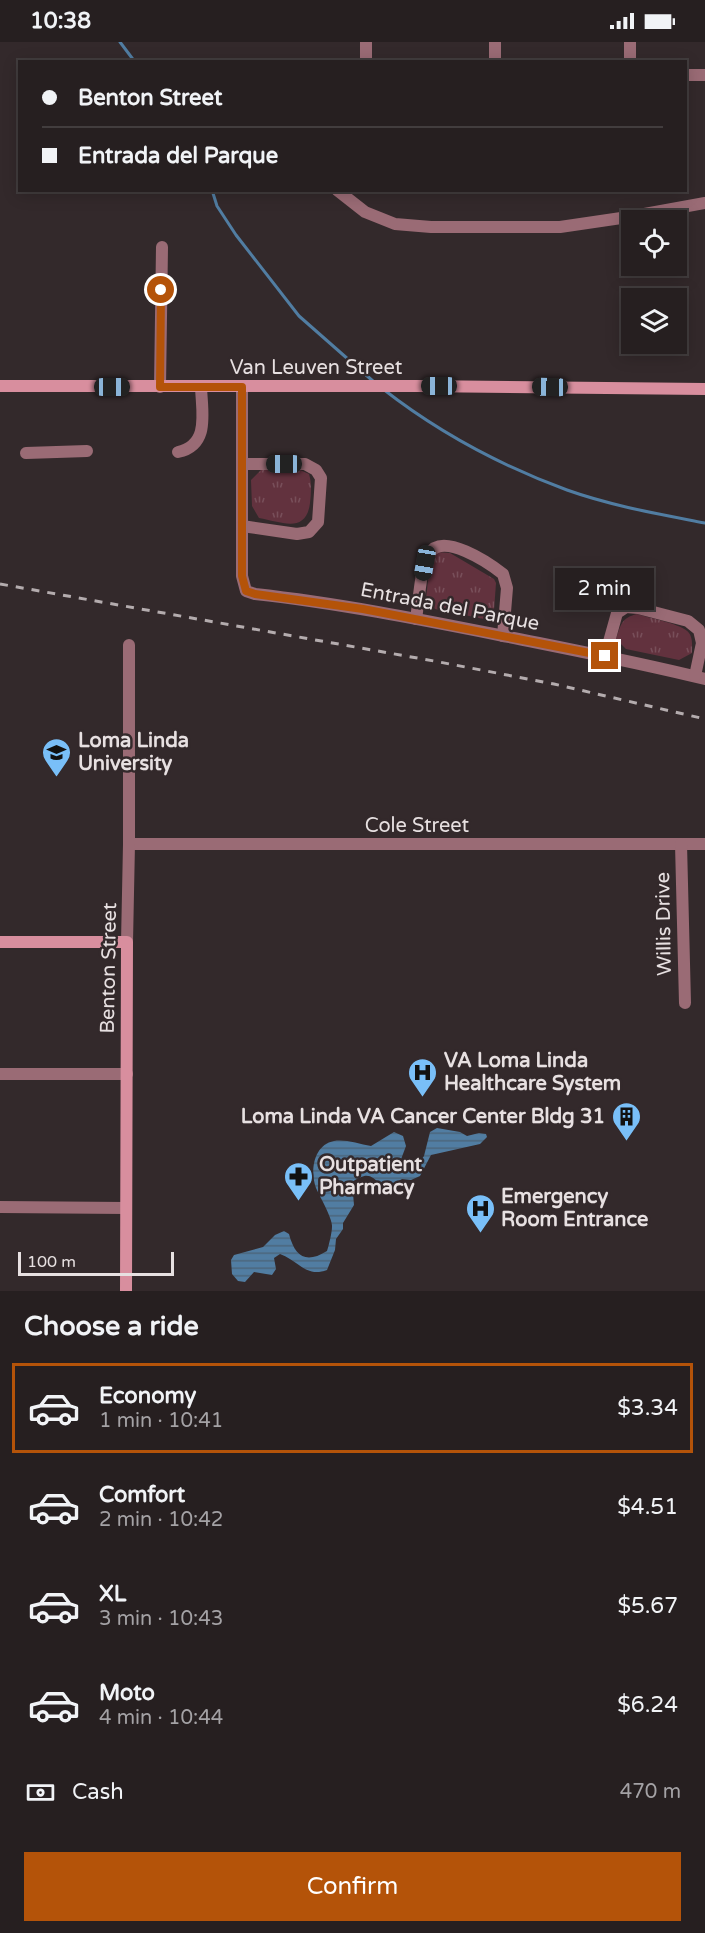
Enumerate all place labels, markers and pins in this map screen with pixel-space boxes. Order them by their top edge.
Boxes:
place label: Loma Linda University [78,729,189,776]
school or university icon: Loma Linda University [41,736,73,778]
place label: VA Loma Linda Healthcare System [444,1049,621,1096]
hospital icon: VA Loma Linda Healthcare System [407,1056,439,1098]
building icon: Loma Linda VA Cancer Center Bldg 31 [610,1100,642,1142]
place label: Loma Linda VA Cancer Center Bldg 31 [241,1105,605,1129]
place label: Outpatient Pharmacy [319,1153,422,1200]
pharmacy icon: Outpatient Pharmacy [282,1160,314,1202]
place label: Emergency Room Entrance [501,1185,648,1232]
hospital icon: Emergency Room Entrance [464,1192,496,1234]

